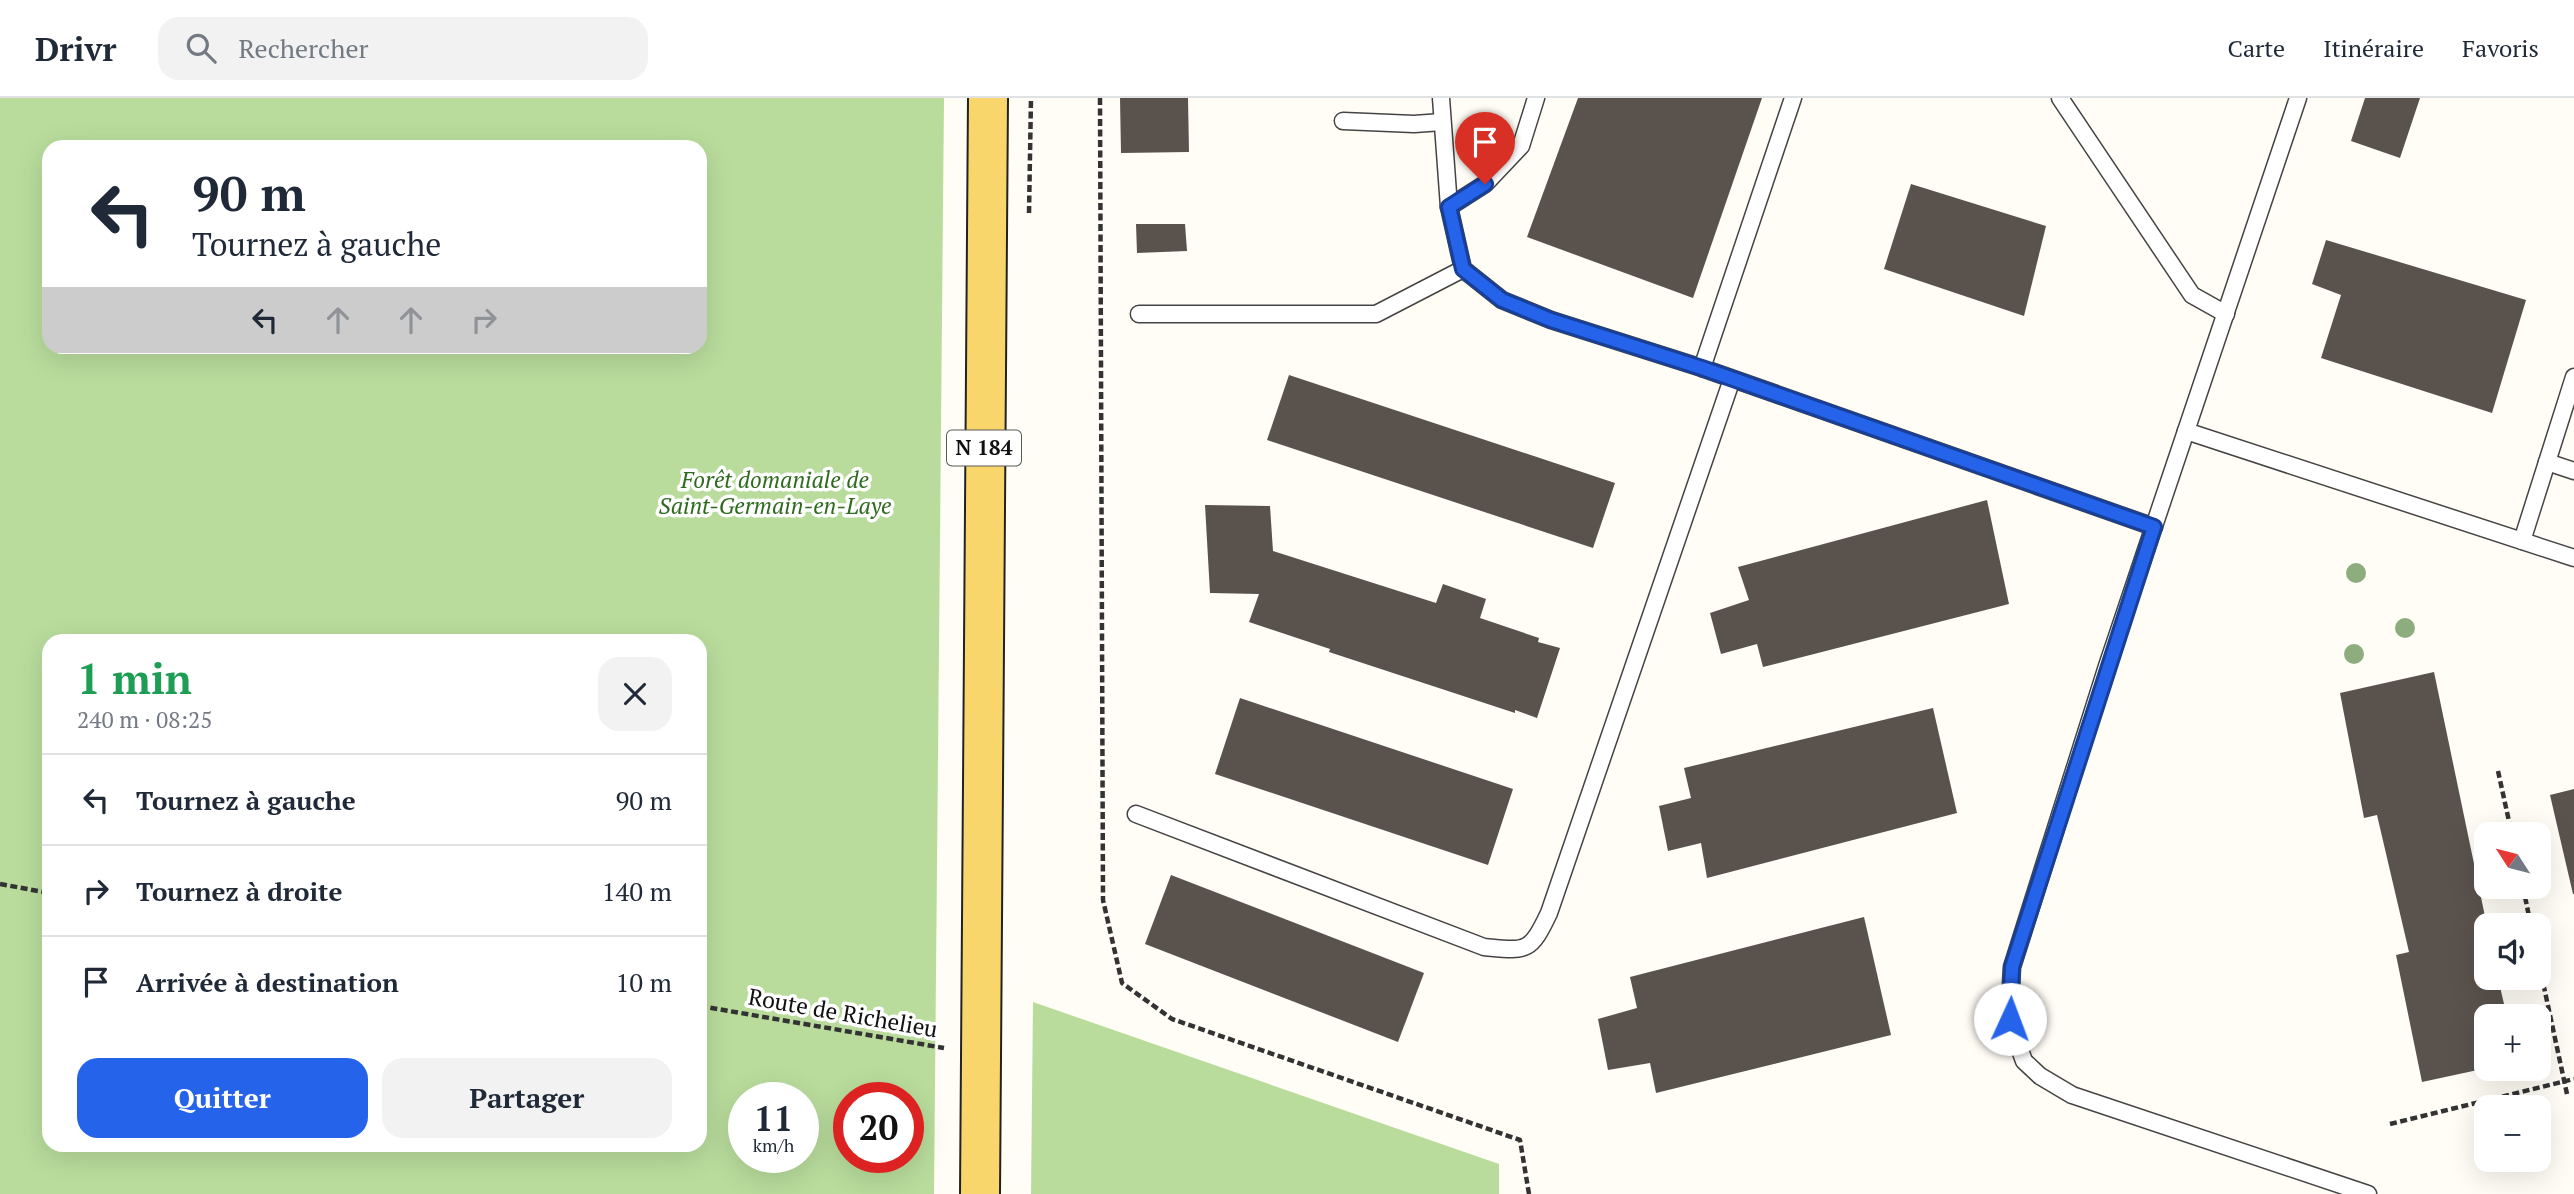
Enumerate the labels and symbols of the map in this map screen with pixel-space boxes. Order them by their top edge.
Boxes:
pin [1455,112,1515,184]
road number: N 184 [947,430,1021,466]
park label: Forêt domaniale de Saint-Germain-en-Laye [659,464,891,521]
north arrow [2474,822,2552,900]
street label: Route de Richelieu [746,981,940,1044]
position arrow [1973,982,2047,1056]
speed limit sign: 20 [833,1082,924,1173]

